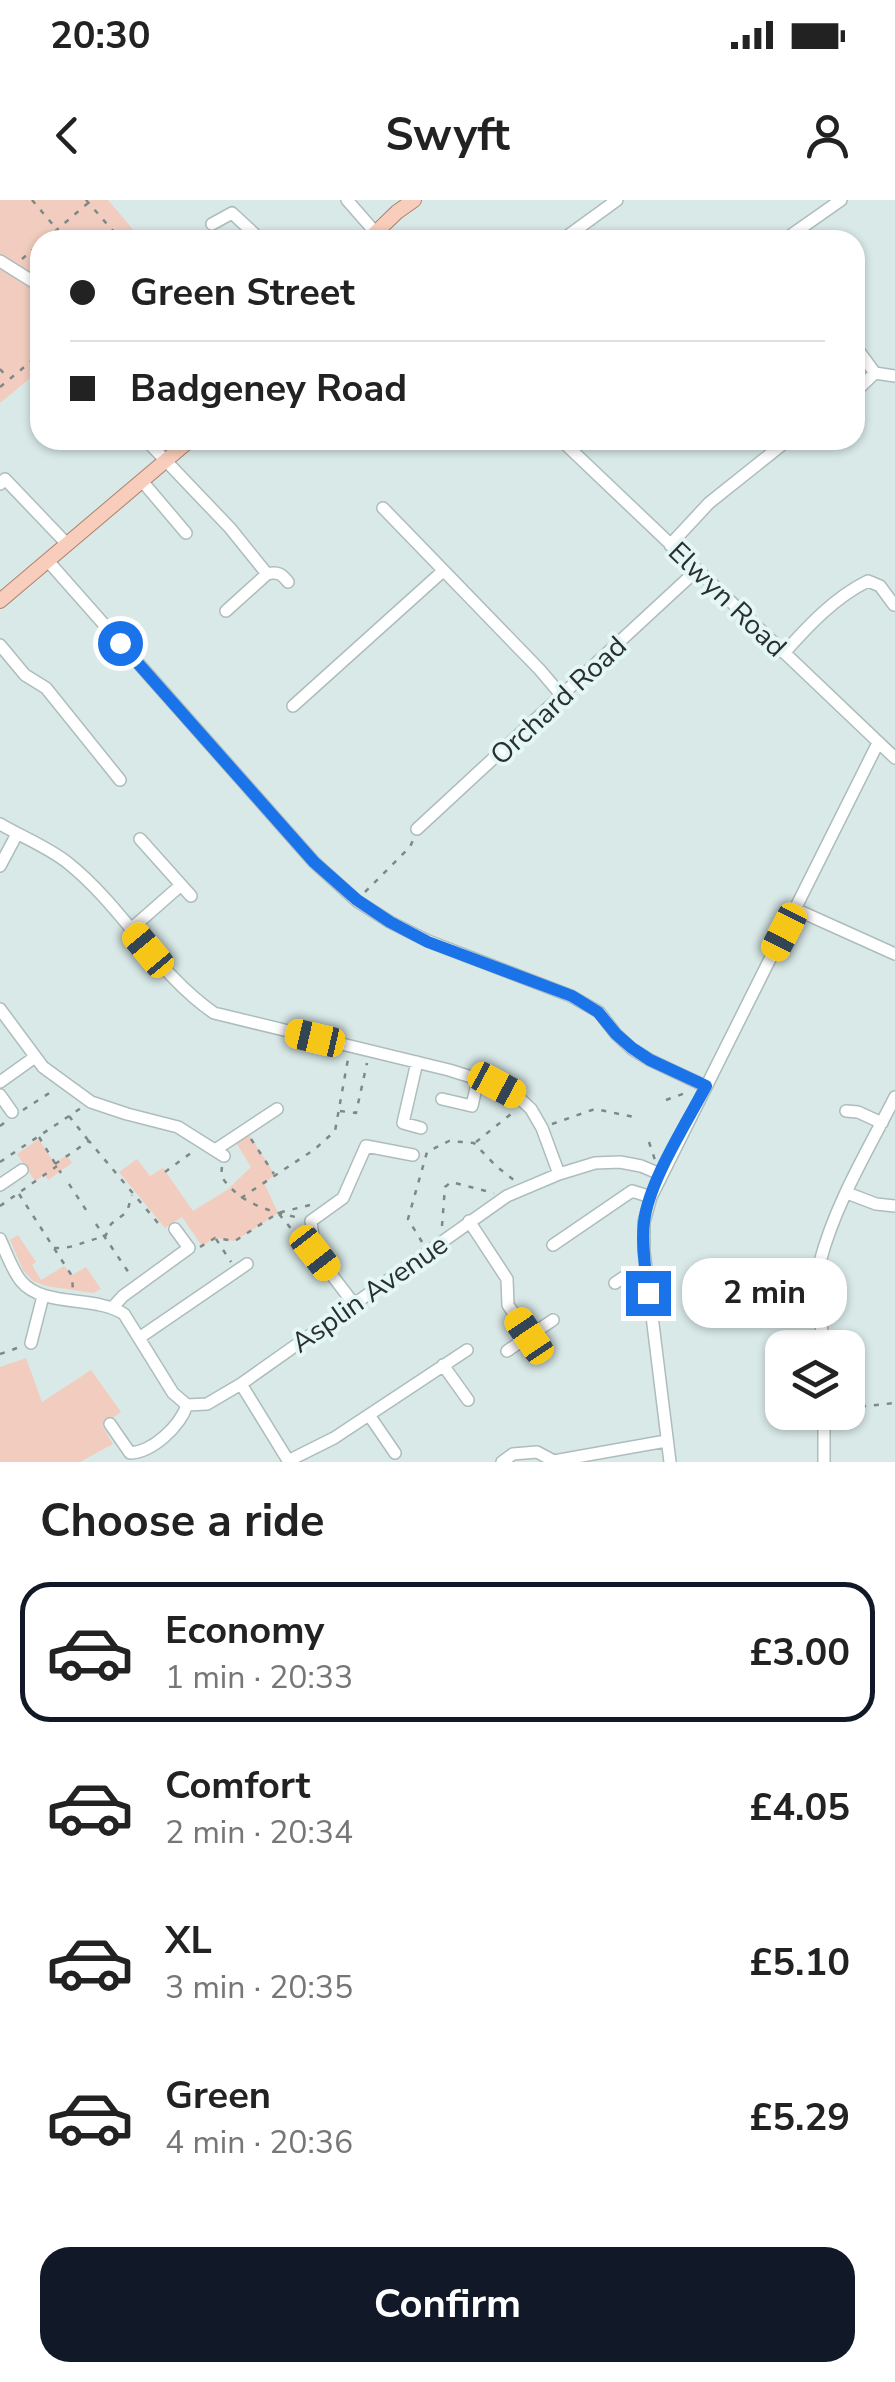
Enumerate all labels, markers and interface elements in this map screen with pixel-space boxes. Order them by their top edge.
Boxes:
text: 20:30 [50,10,151,61]
text: Swyft [385,105,510,166]
icon: back [40,108,95,163]
icon: person [800,108,855,163]
text: Green Street [130,267,355,318]
text: Badgeney Road [130,363,407,414]
street label: Elwyn Road [660,534,795,666]
route start [98,621,143,666]
street label: Orchard Road [482,628,635,774]
car [757,898,811,966]
car [117,917,179,983]
car [282,1017,348,1059]
car [463,1058,531,1112]
car [285,1220,345,1286]
street label: Asplin Avenue [284,1226,456,1362]
callout: 2 min [683,1258,848,1328]
route end [626,1271,671,1316]
text: 2 min [723,1271,806,1314]
car [500,1303,558,1369]
map controls [765,1330,865,1430]
button: layers [765,1330,865,1430]
text: Choose a ride [40,1491,325,1552]
text: Economy [165,1605,324,1656]
icon: car [45,1607,135,1697]
text: £3.00 [749,1627,850,1678]
text: 1 min · 20:33 [165,1656,353,1699]
text: Comfort [165,1760,310,1811]
icon: car [45,1762,135,1852]
text: £4.05 [749,1782,850,1833]
text: 2 min · 20:34 [165,1811,353,1854]
text: XL [165,1915,212,1966]
icon: car [45,1917,135,2007]
text: £5.10 [749,1937,850,1988]
text: 3 min · 20:35 [165,1966,353,2009]
text: Green [165,2070,271,2121]
icon: car [45,2072,135,2162]
text: £5.29 [749,2092,850,2143]
text: 4 min · 20:36 [165,2121,353,2164]
button: Confirm [40,2247,855,2362]

